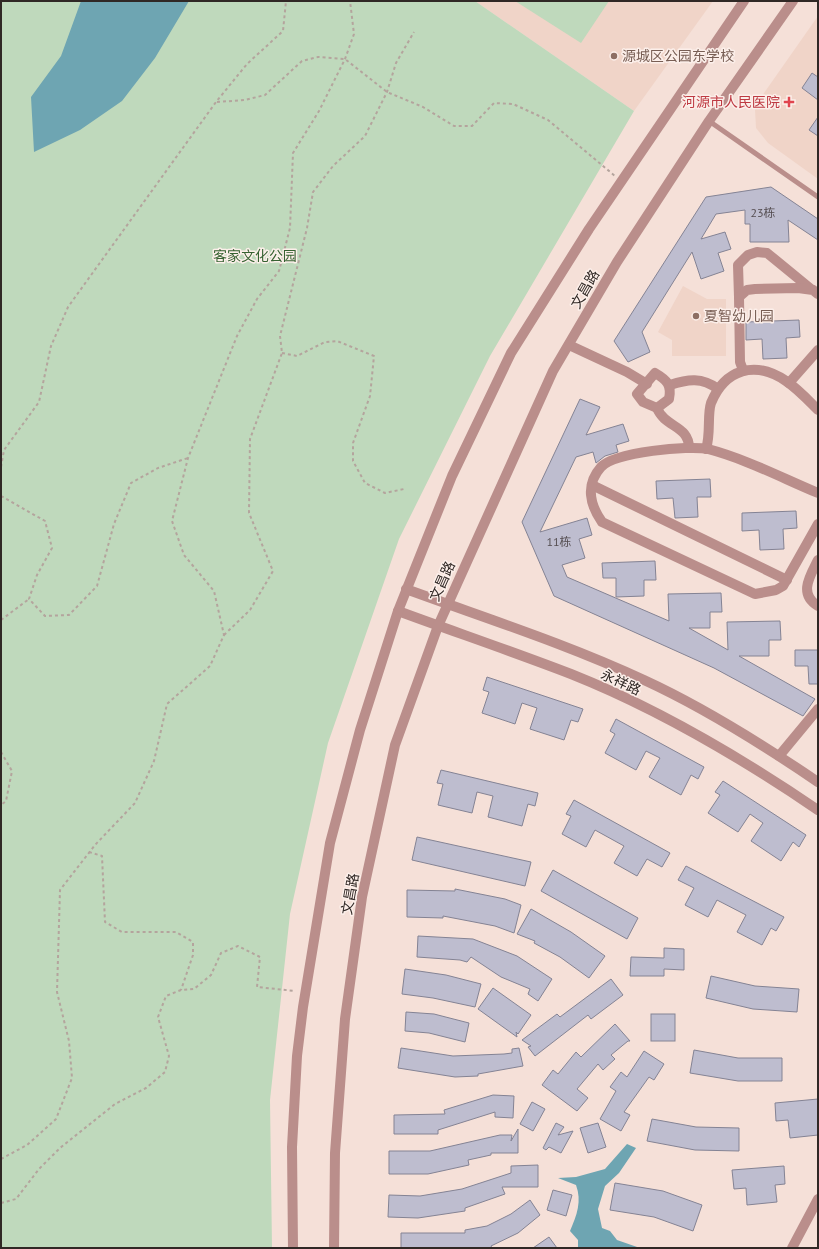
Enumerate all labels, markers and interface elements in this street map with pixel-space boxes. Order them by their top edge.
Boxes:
place label: 源城区公园东学校 [622,47,734,65]
marker: 源城区公园东学校 [609,51,619,61]
place label: 河源市人民医院 [682,93,780,111]
marker: 河源市人民医院 [783,96,795,108]
house number: 23栋 [750,205,776,220]
park label: 客家文化公园 [213,247,297,265]
street label: 文昌路 [567,266,603,312]
place label: 夏智幼儿园 [704,307,774,325]
marker: 夏智幼儿园 [691,311,701,321]
house number: 11栋 [546,534,572,549]
street label: 文昌路 [425,558,459,604]
street label: 永祥路 [598,665,644,699]
street label: 文昌路 [337,872,363,916]

